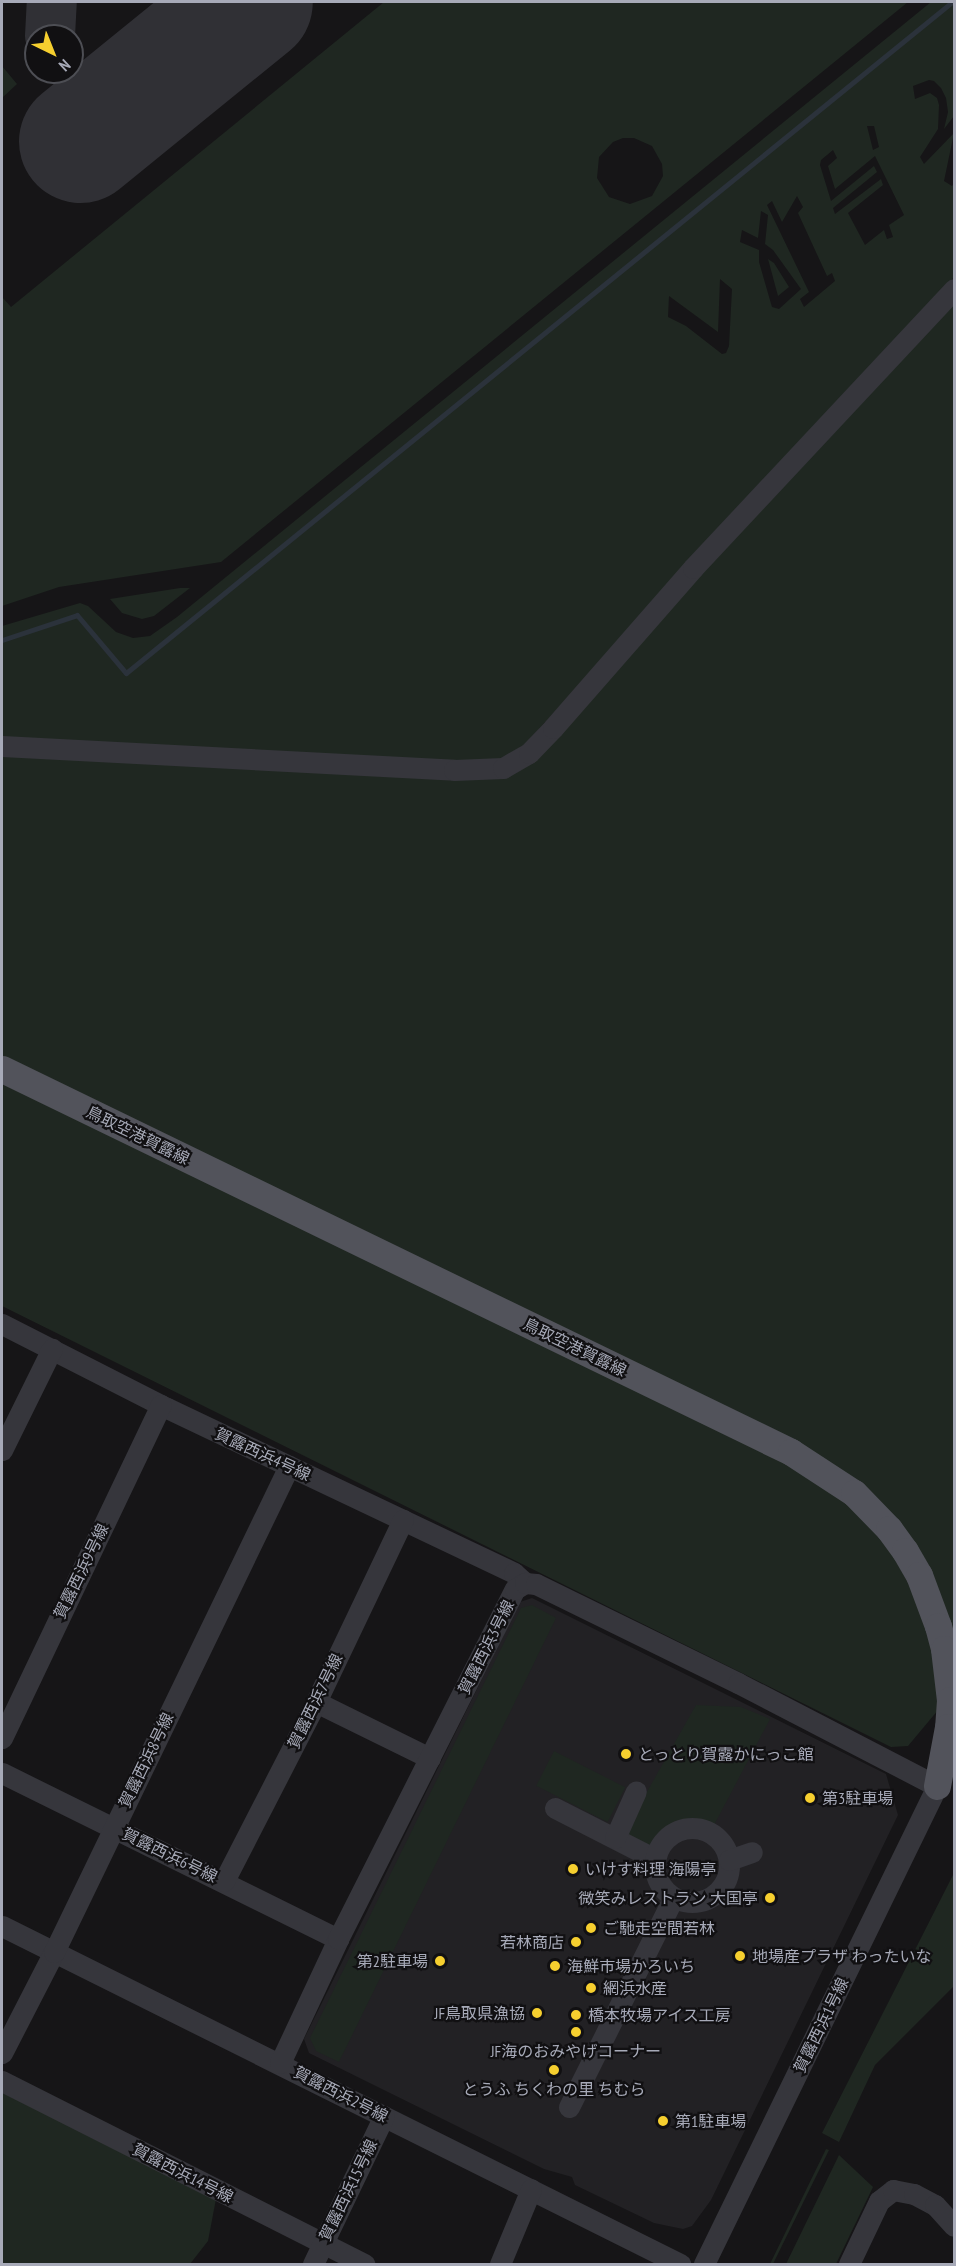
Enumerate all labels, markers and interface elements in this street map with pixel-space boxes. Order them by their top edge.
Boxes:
north arrow [24,24,84,84]
text: N [55,55,75,76]
street label: 鳥取空港賀露線 [83,1102,193,1168]
street label: 鳥取空港賀露線 [520,1314,630,1380]
street label: 賀露西浜4号線 [212,1423,314,1485]
street label: 賀露西浜9号線 [50,1520,112,1622]
street label: 賀露西浜3号線 [454,1597,518,1697]
street label: 賀露西浜7号線 [284,1650,346,1752]
street label: 賀露西浜8号線 [115,1709,177,1811]
place label: とっとり賀露かにっこ館 [638,1744,814,1764]
marker: とっとり賀露かにっこ館 [619,1747,633,1761]
place label: 第3駐車場 [822,1788,893,1808]
marker: 第3駐車場 [803,1791,817,1805]
street label: 賀露西浜6号線 [119,1824,221,1886]
place label: いけす料理 海陽亭 [585,1859,716,1879]
marker: いけす料理 海陽亭 [566,1862,580,1876]
place label: 微笑みレストラン 大国亭 [579,1888,758,1908]
marker: 微笑みレストラン 大国亭 [763,1891,777,1905]
place label: ご馳走空間若林 [603,1918,715,1938]
marker: ご馳走空間若林 [584,1921,598,1935]
place label: 若林商店 [500,1932,564,1952]
marker: 若林商店 [569,1935,583,1949]
place label: 地場産プラザ わったいな [752,1946,931,1966]
marker: 地場産プラザ わったいな [733,1949,747,1963]
place label: 第2駐車場 [357,1951,428,1971]
marker: 第2駐車場 [433,1954,447,1968]
place label: 海鮮市場かろいち [567,1956,695,1976]
marker: 海鮮市場かろいち [548,1959,562,1973]
street label: 賀露西浜1号線 [790,1974,852,2076]
place label: 網浜水産 [603,1978,667,1998]
marker: 網浜水産 [584,1981,598,1995]
place label: JF鳥取県漁協 [435,2003,525,2023]
place label: 橋本牧場アイス工房 [588,2005,732,2025]
marker: JF鳥取県漁協 [530,2006,544,2020]
marker: 橋本牧場アイス工房 [569,2008,583,2022]
marker: JF海のおみやげコーナー [569,2025,583,2039]
place label: JF海のおみやげコーナー [491,2041,661,2061]
street label: 賀露西浜2号線 [291,2062,391,2126]
marker: とうふ ちくわの里 ちむら [547,2063,561,2077]
place label: とうふ ちくわの里 ちむら [463,2079,645,2099]
place label: 第1駐車場 [675,2111,746,2131]
marker: 第1駐車場 [656,2114,670,2128]
street label: 賀露西浜15号線 [315,2136,381,2244]
street label: 賀露西浜14号線 [129,2139,237,2207]

